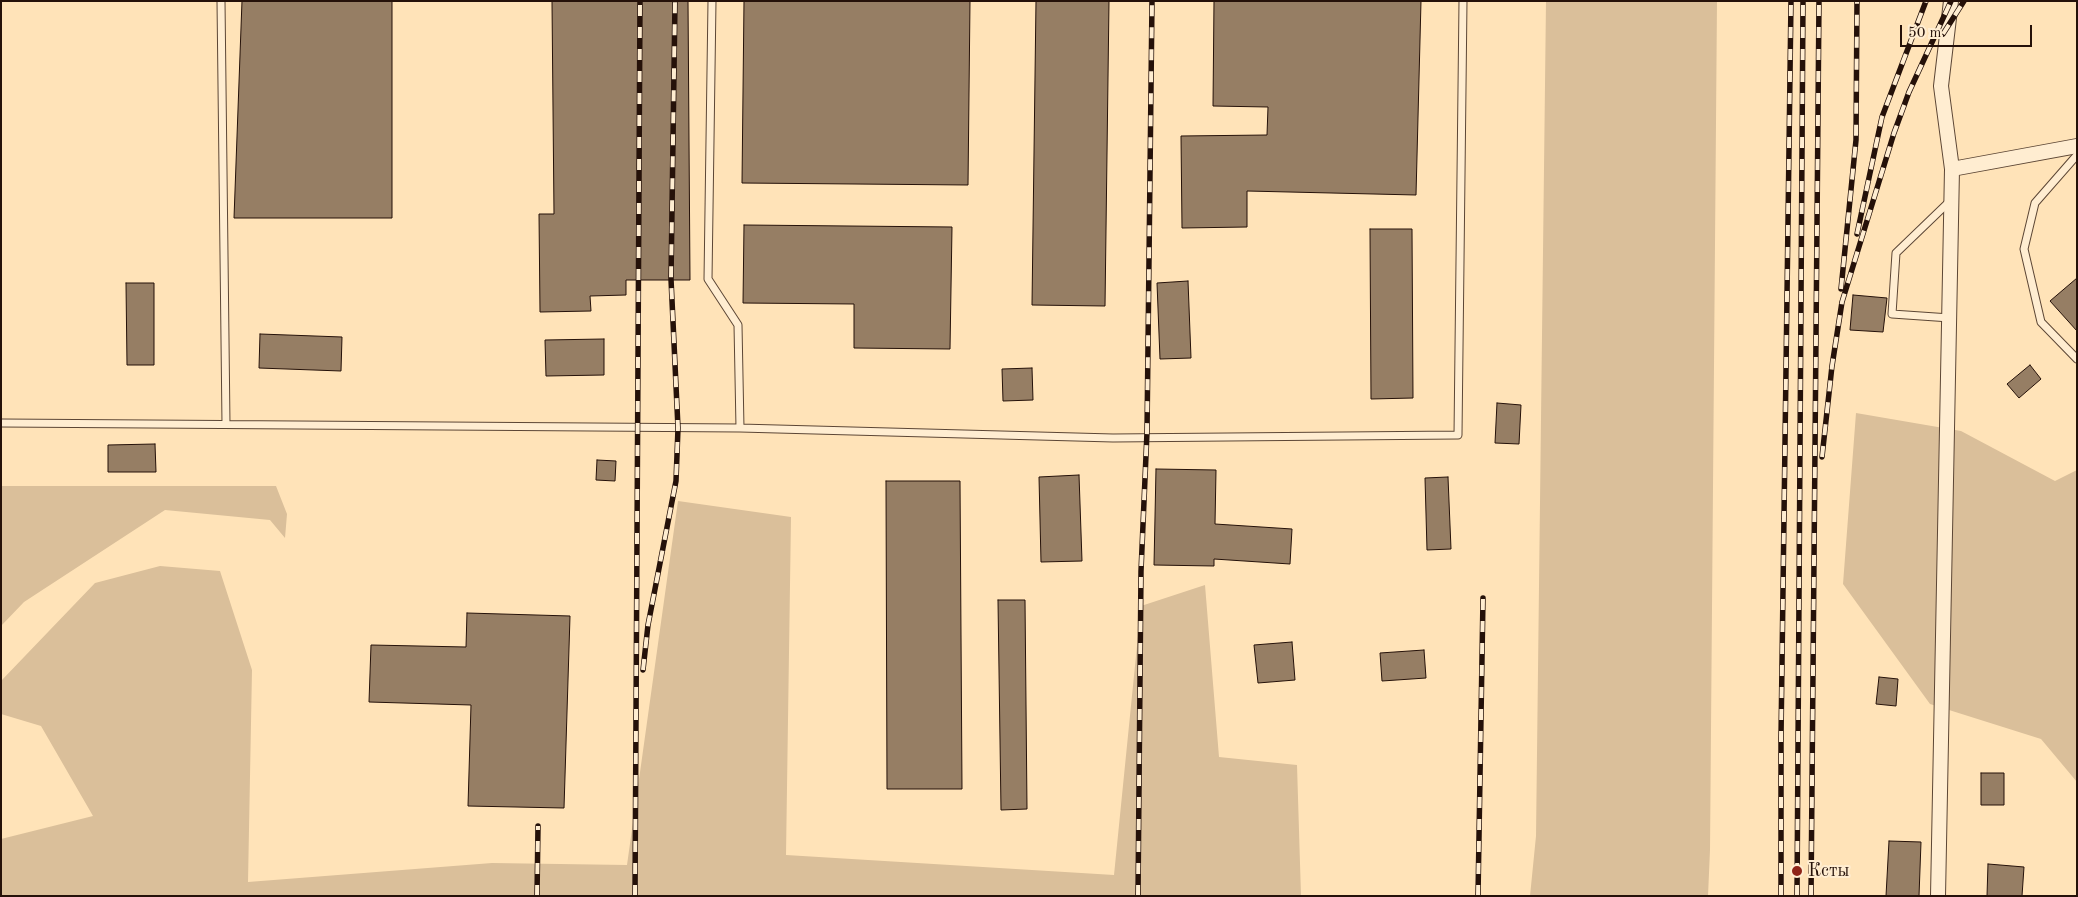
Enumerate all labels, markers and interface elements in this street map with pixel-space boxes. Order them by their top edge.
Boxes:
scale bar [1903,15,2036,47]
text: 50 m [1908,26,1942,41]
place label: Ксты [1808,860,1849,882]
marker: Ксты [1790,864,1804,878]

